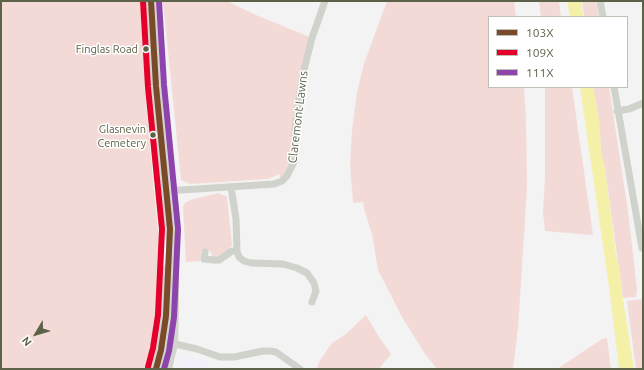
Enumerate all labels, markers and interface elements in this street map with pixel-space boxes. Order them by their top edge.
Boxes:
legend [488,16,628,88]
text: 103X [526,26,554,39]
place label: Finglas Road [76,42,138,56]
marker: Finglas Road [141,44,151,54]
text: 109X [526,46,554,59]
text: 111X [526,66,554,79]
street label: Claremont Lawns [285,70,311,164]
place label: Glasnevin Cemetery [98,122,146,148]
marker: Glasnevin Cemetery [148,130,158,140]
north arrow [16,314,56,354]
text: N [19,334,34,348]

